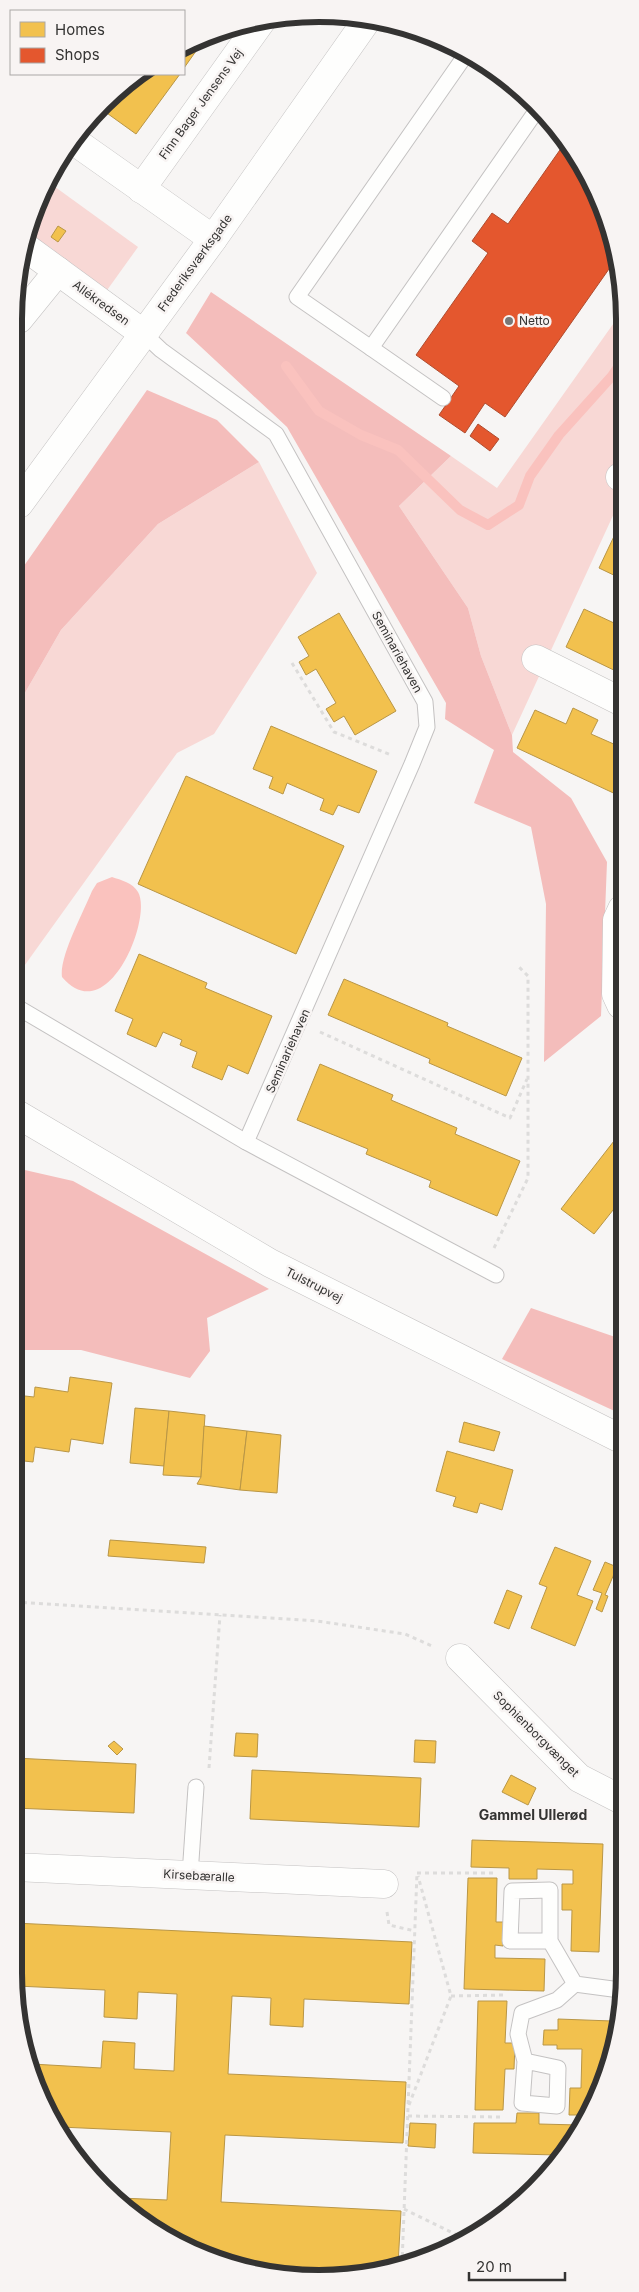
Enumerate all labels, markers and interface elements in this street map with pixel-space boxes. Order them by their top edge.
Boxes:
legend [10,10,185,75]
text: Homes [55,20,105,39]
text: Shops [55,45,100,64]
street label: Finn Bager Jensens Vej [155,45,246,162]
street label: Frederiksværksgade [154,211,235,314]
street label: Allékredsen [70,277,133,328]
place label: Netto [519,313,550,328]
marker: Netto [503,315,515,327]
street label: Seminariehaven [369,608,426,695]
street label: Seminariehaven [262,1006,313,1095]
street label: Tulstrupvej [283,1264,345,1305]
street label: Sophienborgvænget [490,1687,583,1780]
district label: Gammel Ullerød [479,1806,587,1823]
street label: Kirsebæralle [163,1866,235,1885]
scale bar [469,2250,565,2282]
text: 20 m [476,2257,512,2276]

